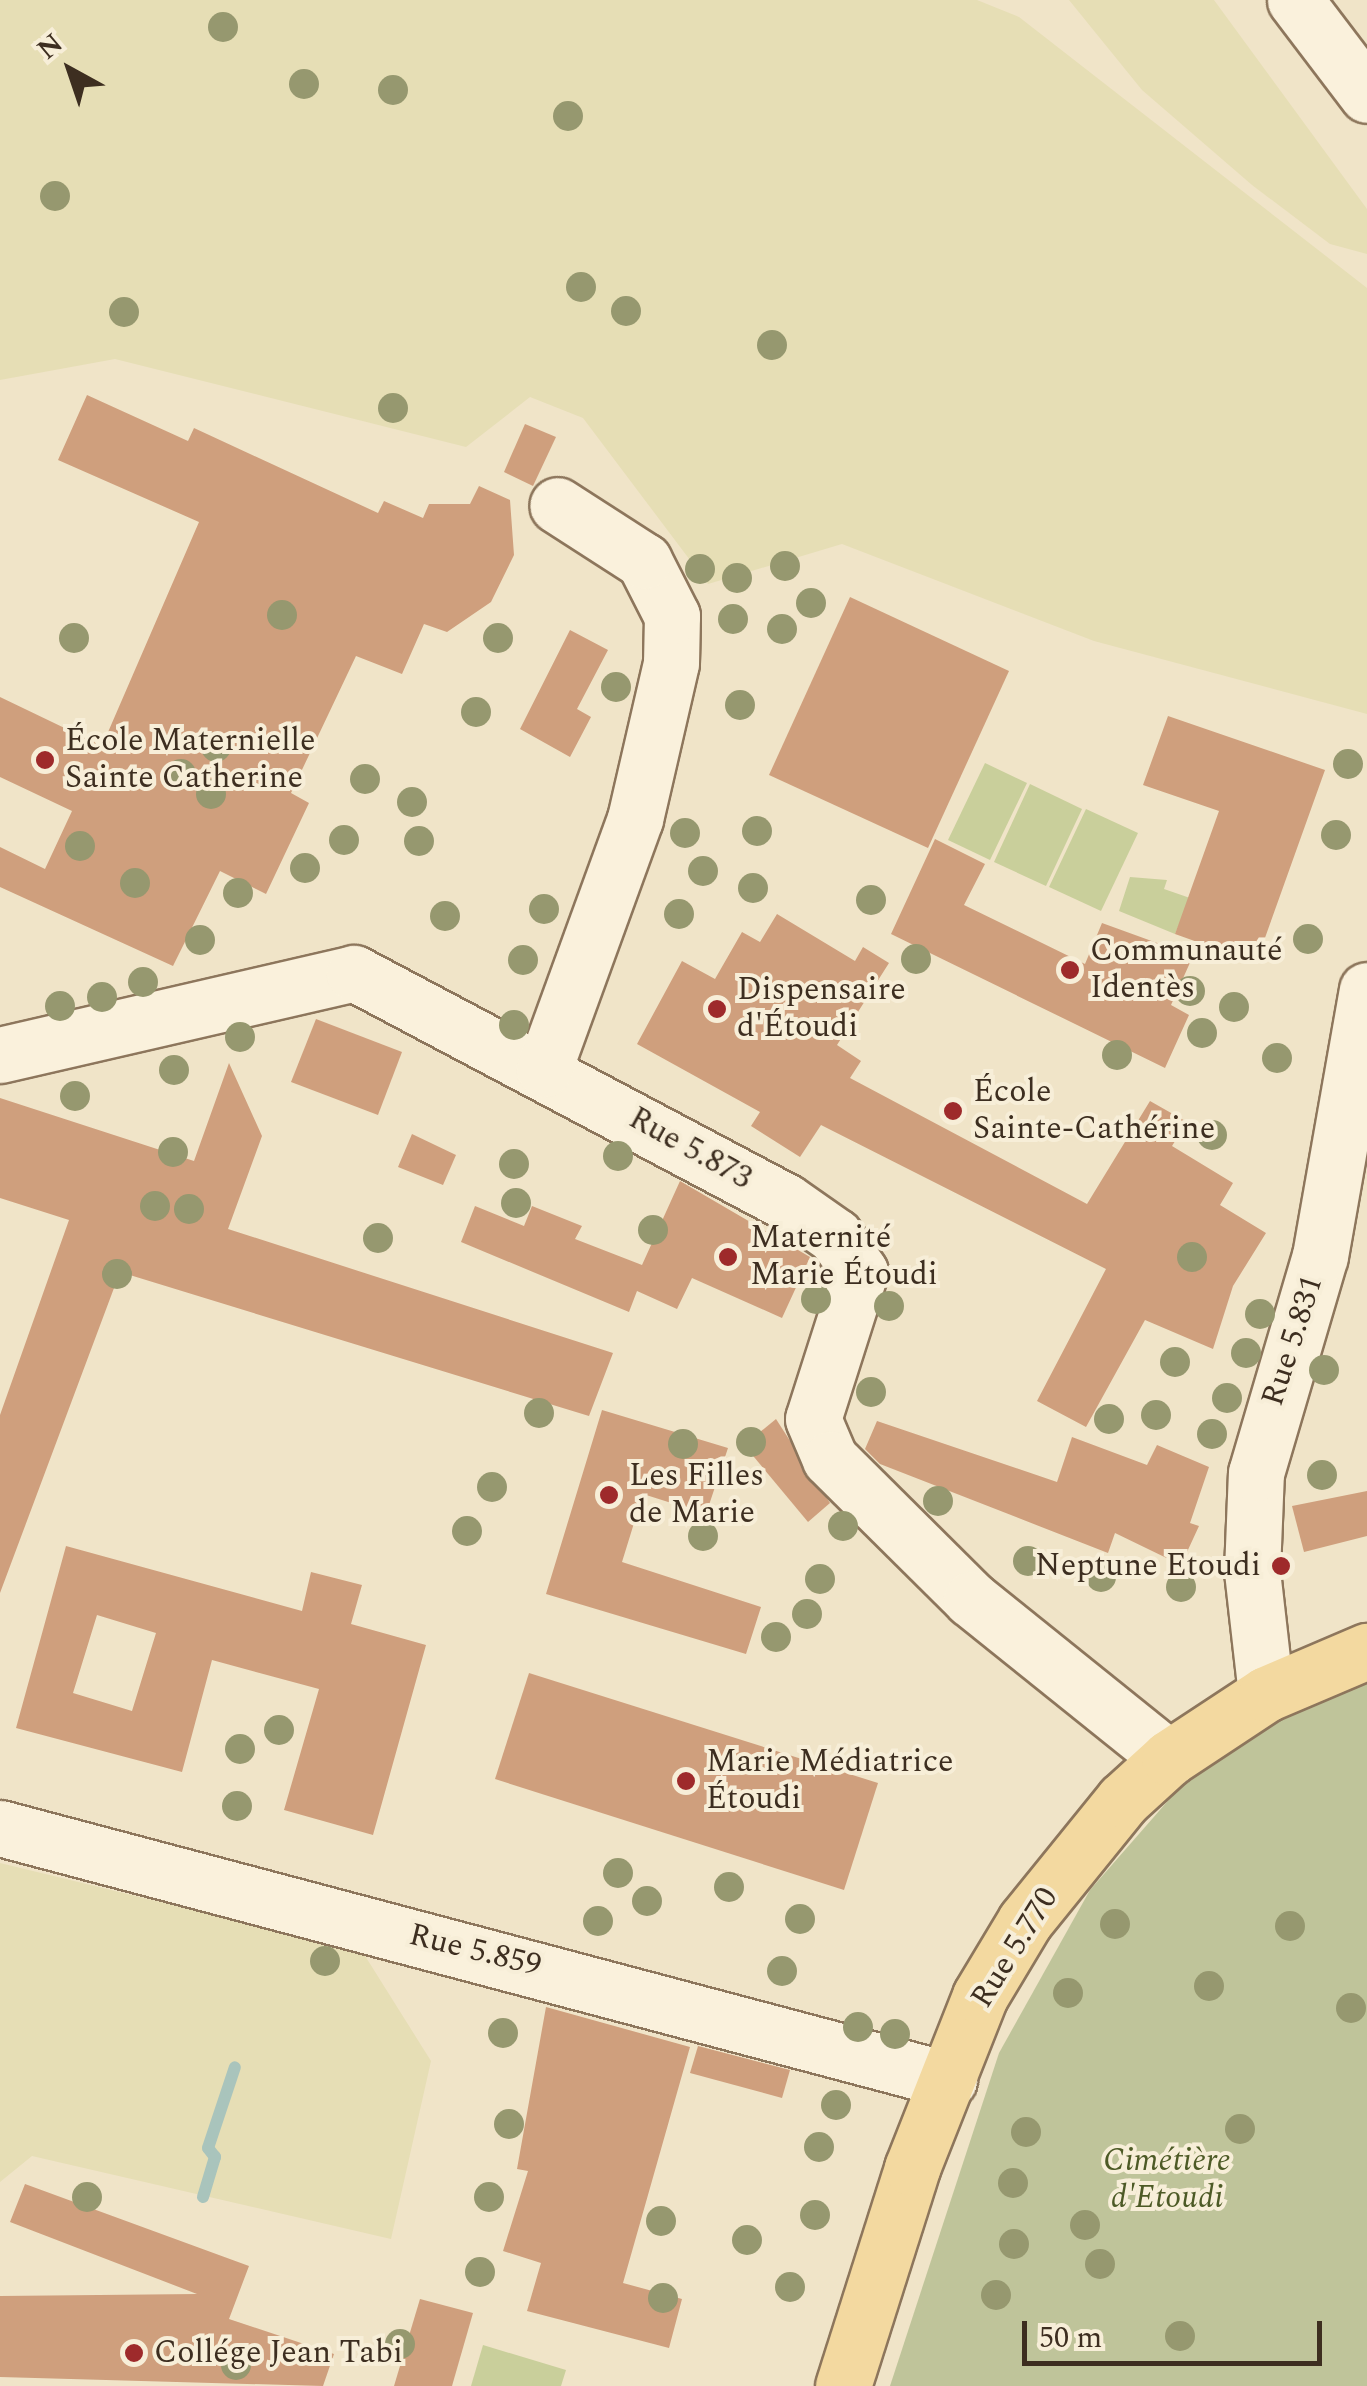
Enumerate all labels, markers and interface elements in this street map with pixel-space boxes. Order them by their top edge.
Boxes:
north arrow [20,20,120,120]
text: N [28,23,73,70]
place label: École Maternielle Sainte Catherine [65,723,315,798]
marker: École Maternielle Sainte Catherine [34,749,56,771]
place label: Communauté Identès [1090,933,1282,1008]
marker: Communauté Identès [1059,959,1081,981]
place label: Dispensaire d'Étoudi [737,972,906,1047]
marker: Dispensaire d'Étoudi [706,998,728,1020]
place label: École Sainte-Cathérine [973,1074,1215,1149]
street label: Rue 5.873 [622,1100,758,1198]
marker: École Sainte-Cathérine [942,1100,964,1122]
place label: Maternité Marie Étoudi [750,1220,938,1295]
marker: Maternité Marie Étoudi [715,1244,741,1270]
street label: Rue 5.831 [1254,1271,1332,1411]
place label: Les Filles de Marie [629,1458,764,1533]
marker: Les Filles de Marie [598,1484,620,1506]
place label: Neptune Etoudi [1035,1547,1261,1585]
marker: Neptune Etoudi [1270,1555,1292,1577]
place label: Marie Médiatrice Étoudi [706,1744,953,1819]
marker: Marie Médiatrice Étoudi [675,1770,697,1792]
street label: Rue 5.770 [963,1881,1067,2015]
street label: Rue 5.859 [405,1916,545,1986]
park label: Cimétière d'Etoudi [1103,2143,1231,2218]
scale bar [1027,2301,1327,2363]
text: 50 m [1039,2315,1102,2361]
place label: Collége Jean Tabi [154,2334,403,2372]
marker: Collége Jean Tabi [123,2342,145,2364]

